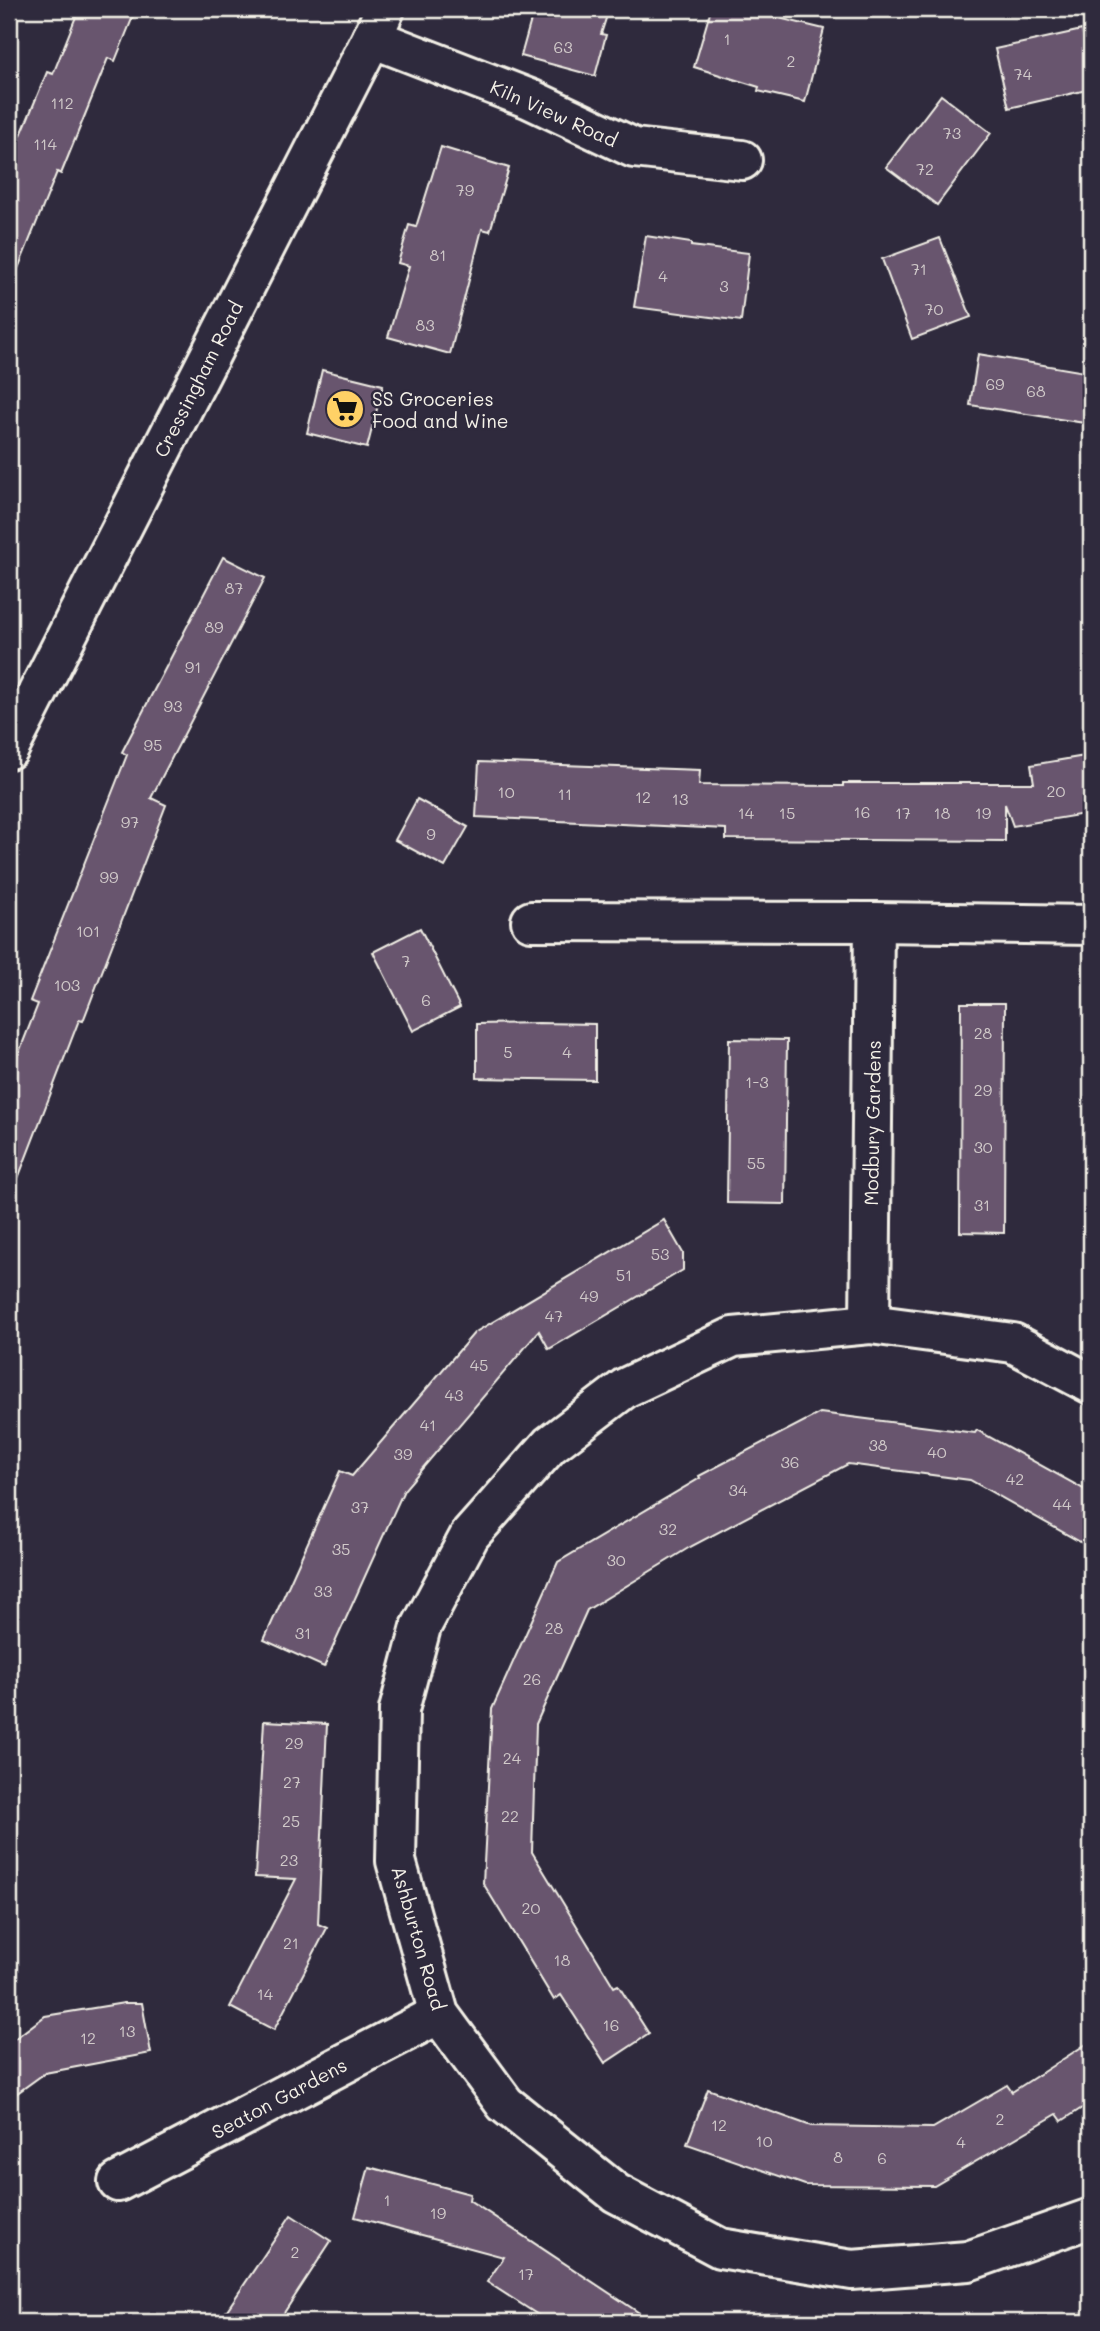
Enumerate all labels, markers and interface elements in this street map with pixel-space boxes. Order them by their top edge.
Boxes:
house number: 1 [723,28,731,49]
house number: 63 [553,36,573,57]
house number: 2 [787,50,795,71]
house number: 74 [1014,63,1033,84]
street label: Kiln View Road [486,74,622,152]
house number: 112 [50,92,74,113]
house number: 73 [943,122,961,143]
house number: 114 [33,133,57,154]
house number: 72 [916,158,934,179]
house number: 79 [456,179,474,200]
house number: 81 [430,244,446,265]
house number: 71 [911,258,927,279]
house number: 4 [658,265,668,286]
house number: 3 [719,275,729,296]
street label: Cressingham Road [148,297,248,461]
house number: 70 [925,298,944,319]
house number: 83 [415,314,435,335]
house number: 69 [985,373,1005,394]
house number: 68 [1026,380,1046,401]
place label: SS Groceries Food and Wine [372,386,509,433]
supermarket icon: SS Groceries Food and Wine [324,388,366,430]
house number: 87 [225,577,243,598]
house number: 89 [204,616,224,637]
house number: 91 [185,656,201,677]
house number: 93 [164,695,182,716]
house number: 95 [144,734,162,755]
house number: 20 [1047,780,1066,801]
house number: 10 [497,781,515,802]
house number: 11 [558,783,572,804]
house number: 12 [635,786,651,807]
house number: 13 [672,788,688,809]
house number: 16 [854,801,870,822]
house number: 14 [738,802,755,823]
house number: 15 [779,802,795,823]
house number: 17 [895,802,911,823]
house number: 18 [934,802,951,823]
house number: 19 [975,802,991,823]
house number: 97 [121,811,139,832]
house number: 9 [426,823,436,844]
house number: 99 [100,866,118,887]
house number: 101 [76,920,100,941]
house number: 7 [402,950,411,971]
house number: 103 [54,974,80,995]
house number: 6 [421,989,431,1010]
house number: 28 [974,1022,993,1043]
street label: Modbury Gardens [858,1040,886,1206]
house number: 5 [503,1041,513,1062]
house number: 4 [562,1041,572,1062]
house number: 1-3 [745,1071,769,1092]
house number: 29 [974,1079,992,1100]
house number: 30 [973,1136,993,1157]
house number: 55 [747,1152,765,1173]
house number: 31 [974,1194,990,1215]
house number: 53 [651,1243,669,1264]
house number: 51 [616,1264,632,1285]
house number: 49 [580,1285,598,1306]
house number: 47 [545,1305,563,1326]
house number: 45 [470,1354,488,1375]
house number: 43 [445,1384,463,1405]
house number: 41 [420,1414,436,1435]
house number: 38 [868,1434,888,1455]
house number: 40 [927,1441,947,1462]
house number: 39 [394,1443,412,1464]
house number: 36 [780,1451,800,1472]
house number: 42 [1006,1468,1024,1489]
house number: 34 [729,1479,748,1500]
house number: 44 [1053,1493,1072,1514]
house number: 37 [351,1496,369,1517]
house number: 32 [659,1518,677,1539]
house number: 35 [332,1538,350,1559]
house number: 30 [606,1549,626,1570]
house number: 33 [314,1580,332,1601]
house number: 28 [545,1617,564,1638]
house number: 31 [295,1622,311,1643]
house number: 26 [523,1668,541,1689]
house number: 29 [285,1732,303,1753]
house number: 24 [503,1747,522,1768]
house number: 27 [283,1771,301,1792]
house number: 22 [501,1805,519,1826]
house number: 25 [282,1810,300,1831]
house number: 23 [280,1849,298,1870]
street label: Ashburton Road [386,1863,452,2013]
house number: 20 [522,1897,541,1918]
house number: 21 [283,1932,299,1953]
house number: 18 [554,1949,571,1970]
house number: 14 [257,1983,274,2004]
house number: 16 [603,2014,619,2035]
house number: 13 [119,2020,135,2041]
house number: 12 [80,2027,96,2048]
street label: Seaton Gardens [207,2052,351,2144]
house number: 2 [996,2108,1004,2129]
house number: 12 [711,2114,727,2135]
house number: 10 [755,2130,773,2151]
house number: 4 [956,2131,966,2152]
house number: 8 [833,2146,843,2167]
house number: 6 [877,2147,887,2168]
house number: 1 [383,2189,391,2210]
house number: 19 [430,2202,446,2223]
house number: 2 [291,2241,299,2262]
house number: 17 [518,2263,534,2284]

